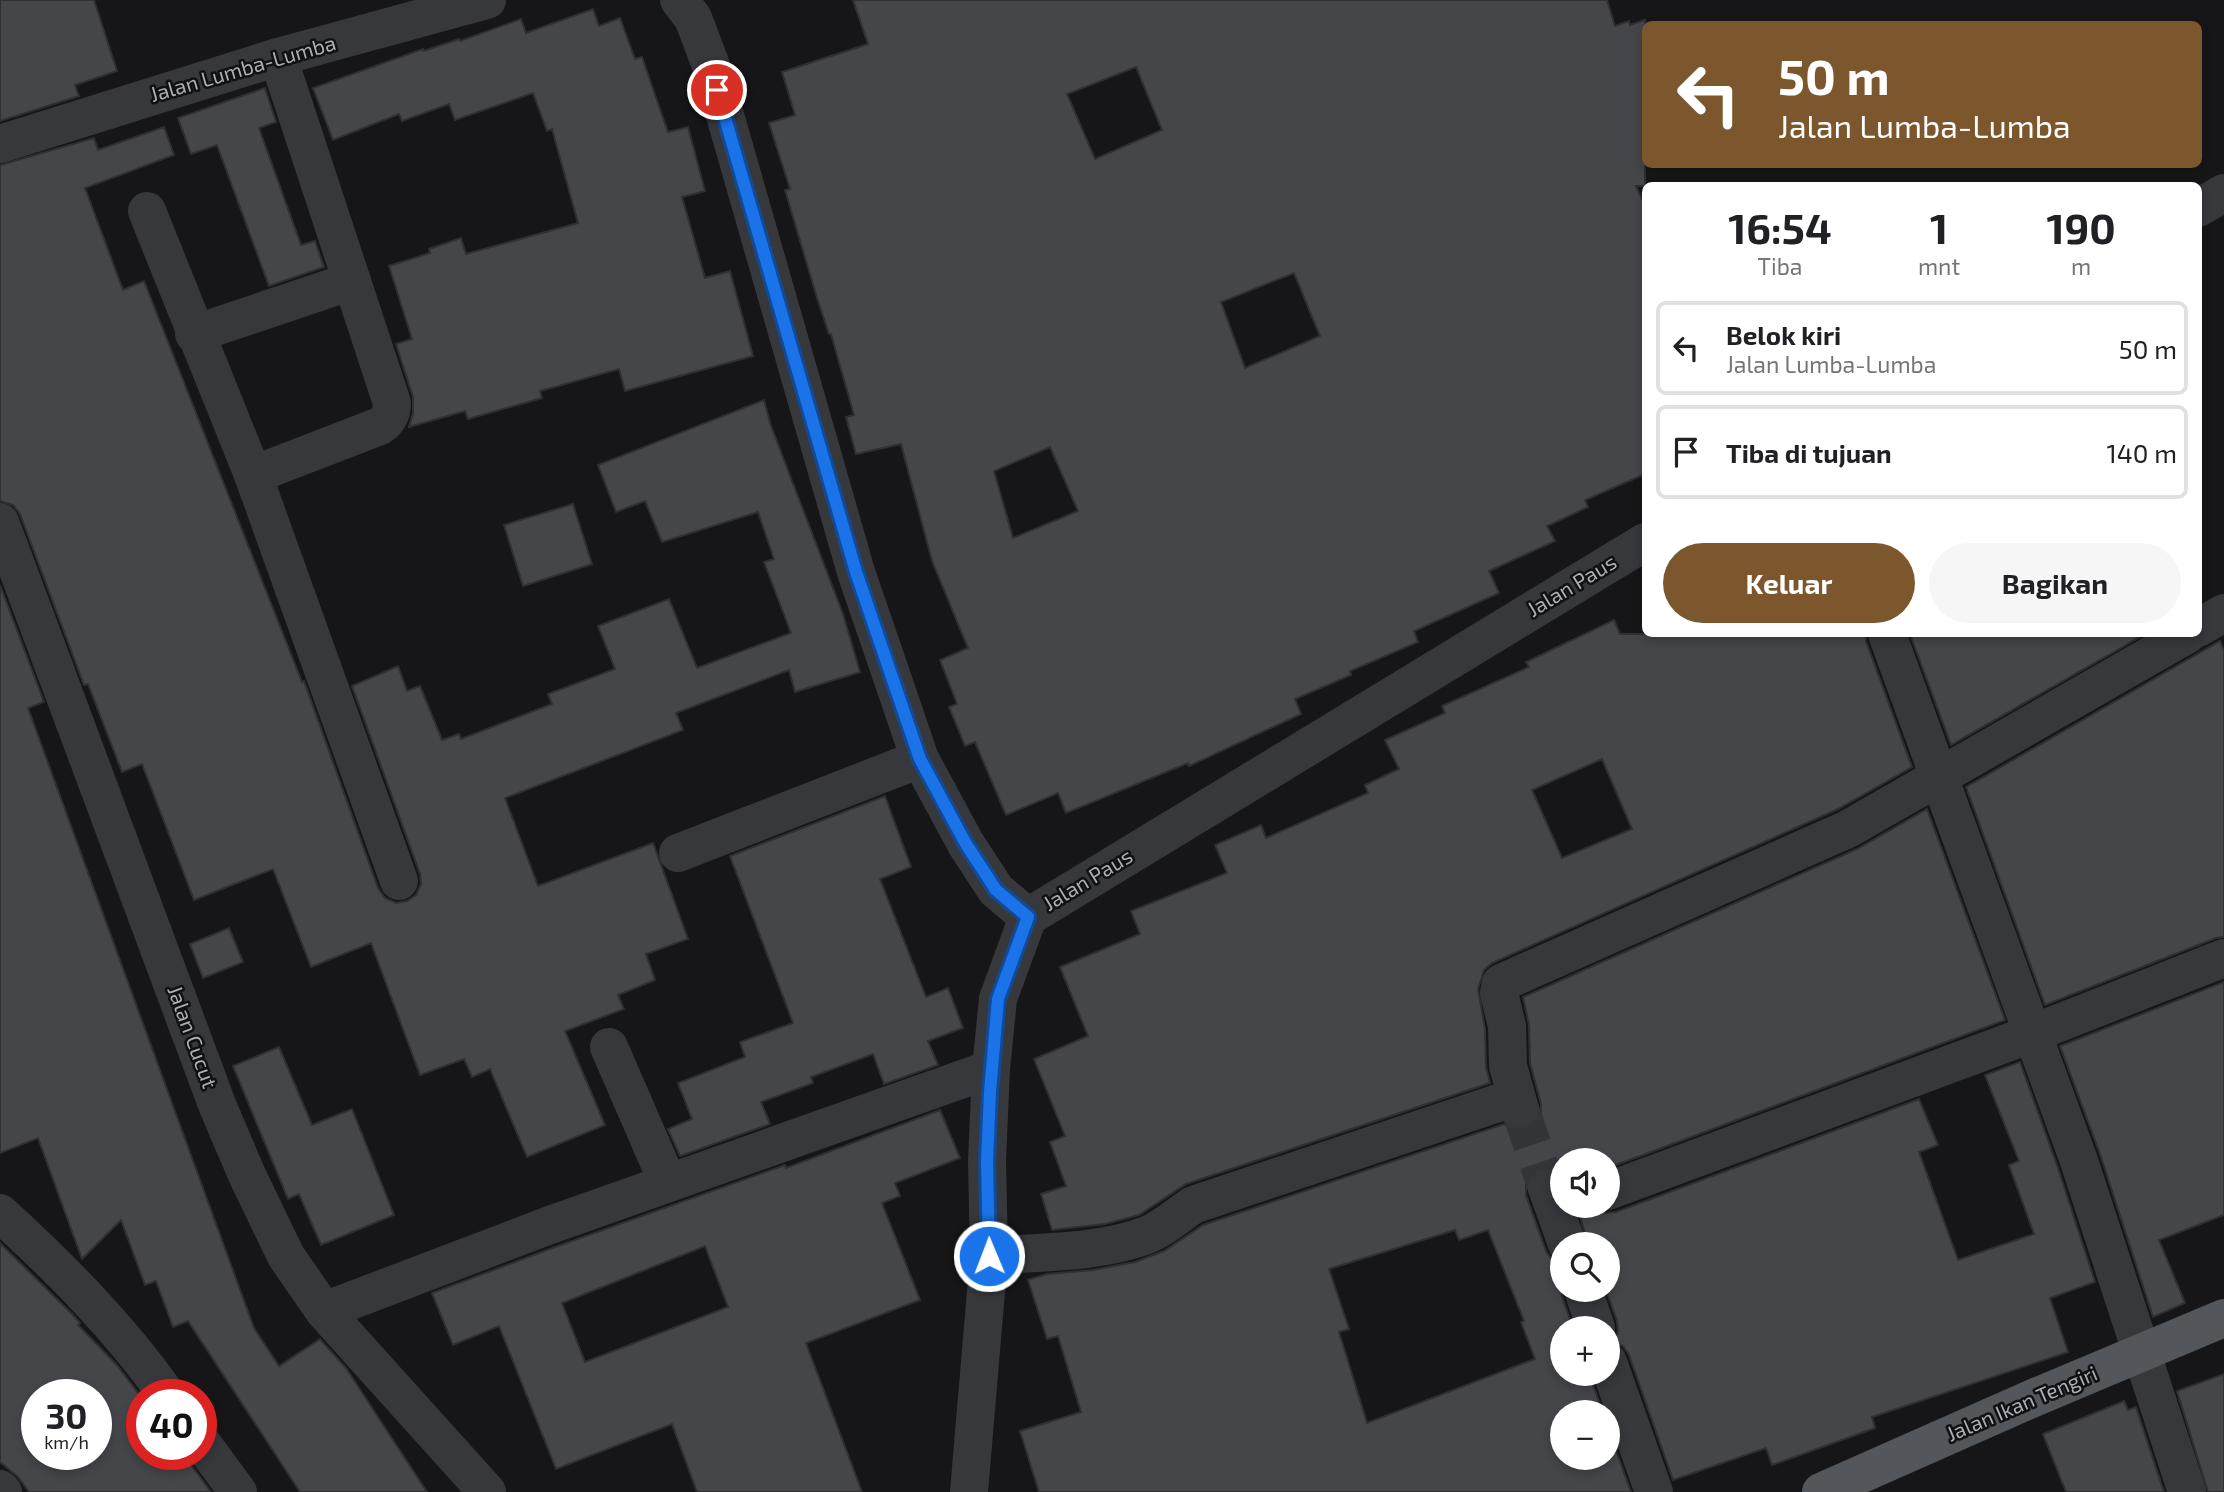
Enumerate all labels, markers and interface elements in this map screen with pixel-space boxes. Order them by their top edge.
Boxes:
street label: Jalan Lumba-Lumba [147,29,338,106]
text: 50 m [1778,46,1890,105]
icon: left [1663,49,1754,140]
pin [687,60,747,120]
icon: arrive [698,71,736,109]
text: Jalan Lumba-Lumba [1778,106,2071,144]
text: 16:54 [1728,202,1832,252]
text: 1 [1930,202,1948,252]
text: 190 [2046,202,2116,252]
text: Tiba [1758,252,1802,280]
text: mnt [1918,252,1960,280]
text: m [2071,252,2091,280]
text: Belok kiri [1726,319,1841,350]
icon: left [1667,329,1705,367]
text: 50 m [2119,333,2177,364]
text: Jalan Lumba-Lumba [1726,350,1936,378]
icon: arrive [1667,433,1705,471]
text: Tiba di tujuan [1726,437,1892,468]
text: 140 m [2106,437,2177,468]
button: Keluar [1663,543,1915,623]
button: Bagikan [1929,543,2181,623]
street label: Jalan Paus [1522,548,1620,621]
street label: Jalan Paus [1038,842,1136,915]
street label: Jalan Cucut [163,982,224,1091]
map controls [1550,1148,1620,1470]
button: sound [1550,1148,1620,1218]
position arrow [952,1219,1026,1293]
button: search [1550,1232,1620,1302]
button: + [1550,1316,1620,1386]
street label: Jalan Ikan Tengiri [1942,1360,2101,1446]
speed limit sign: 40 [126,1379,217,1470]
text: 30 [46,1394,87,1436]
button: − [1550,1400,1620,1470]
text: km/h [44,1431,89,1453]

